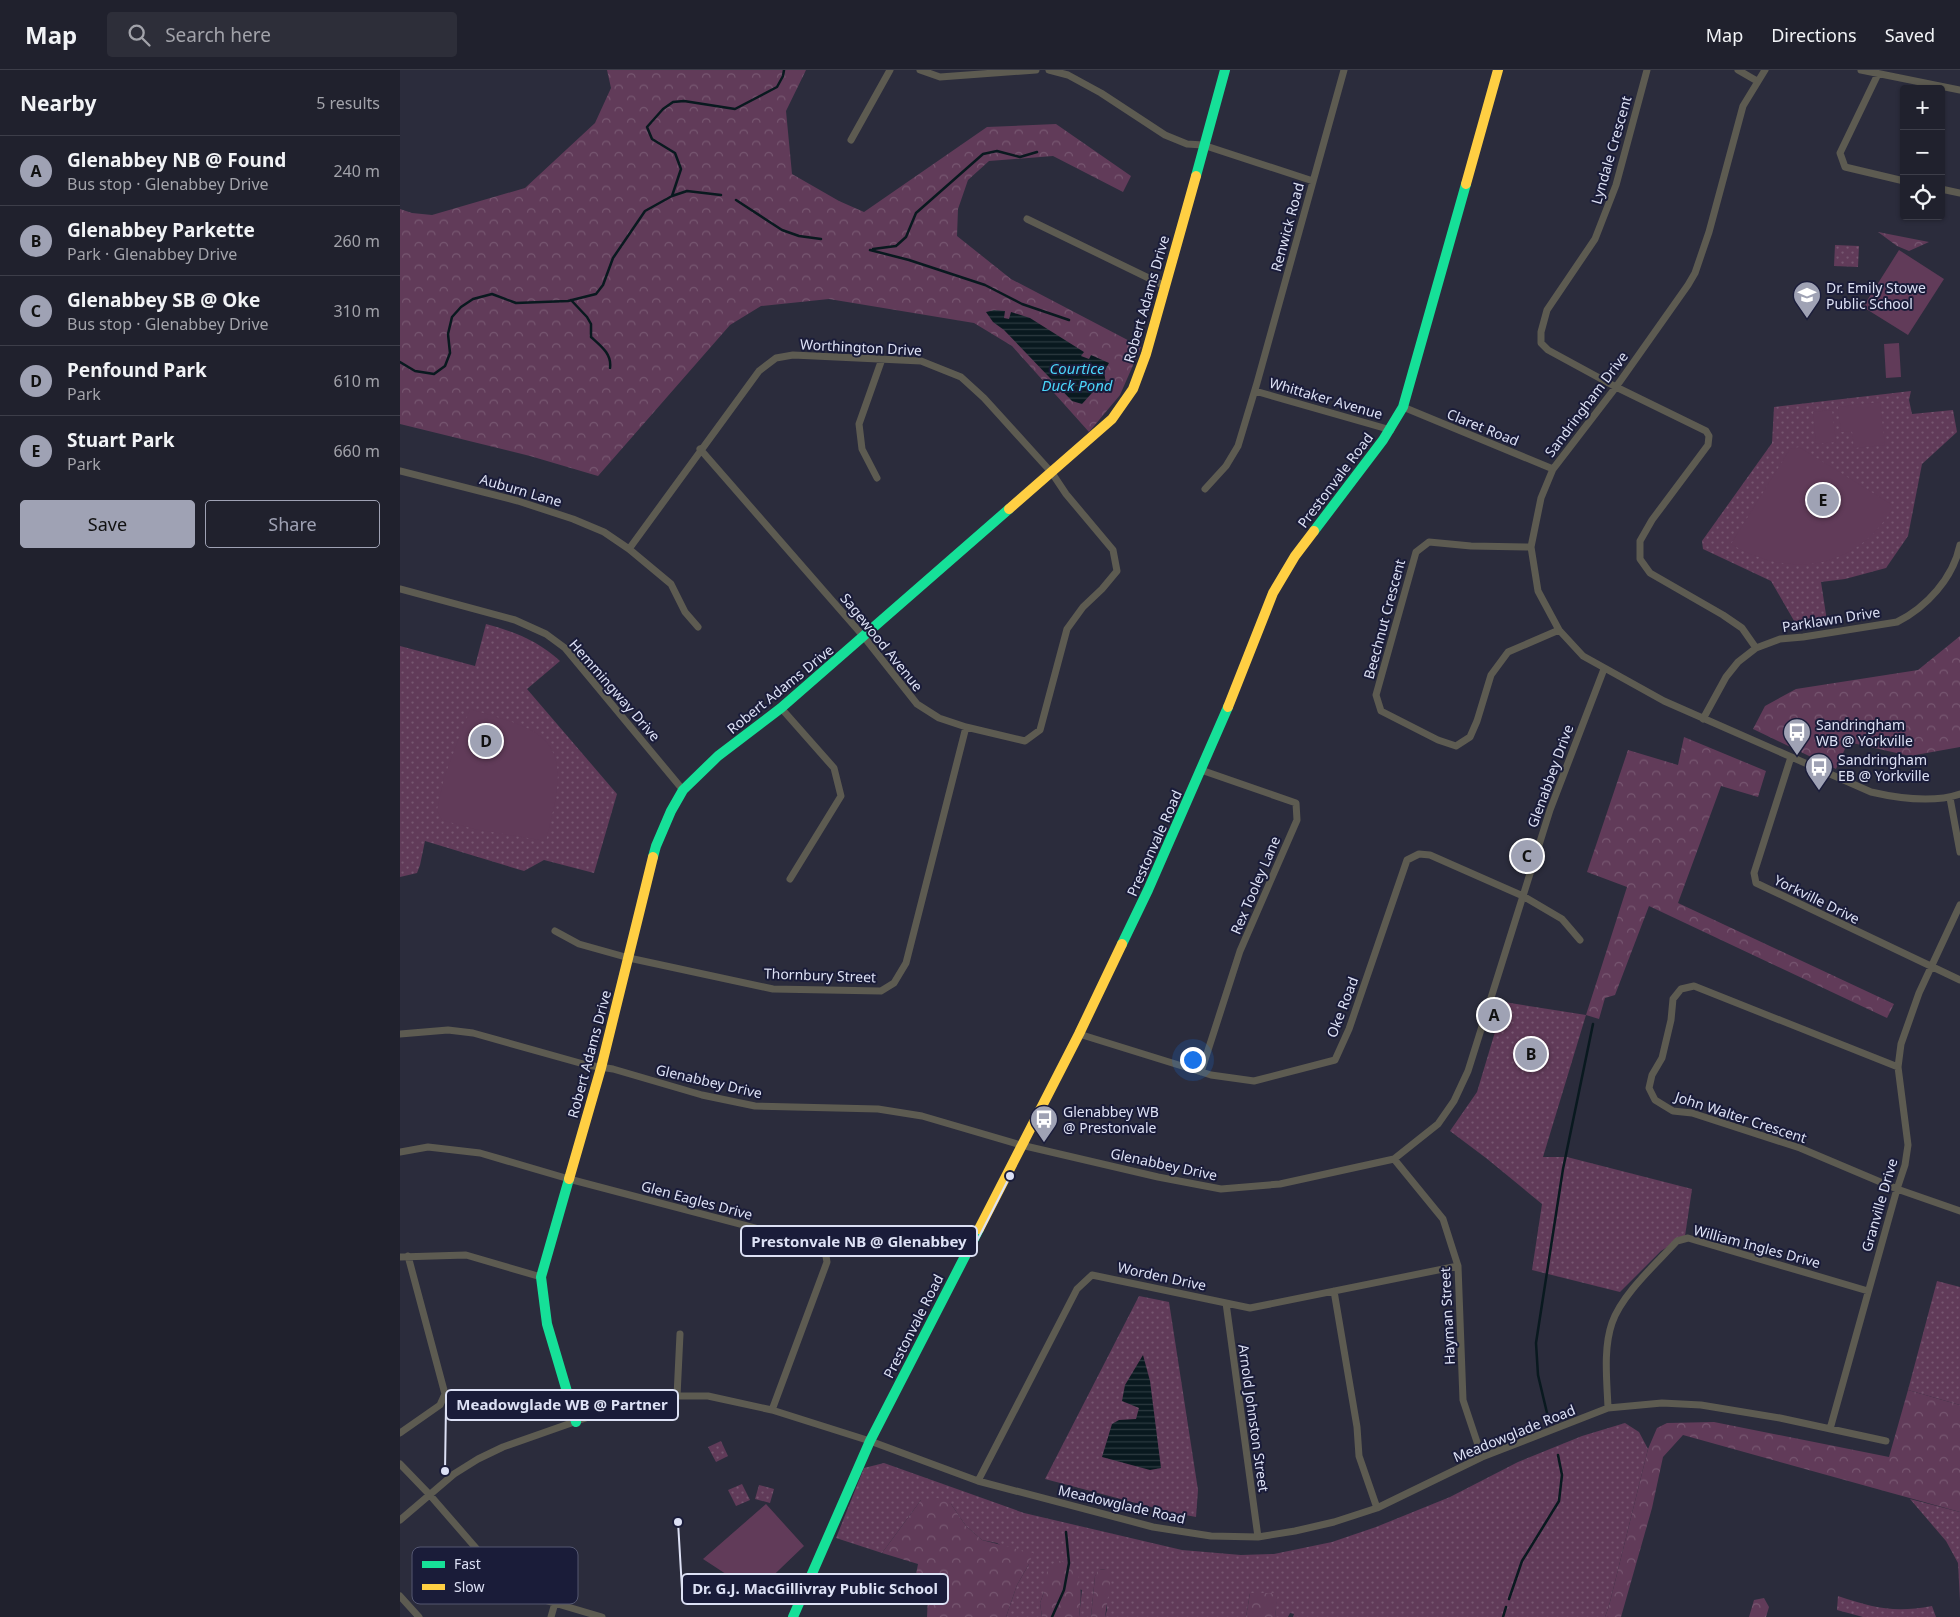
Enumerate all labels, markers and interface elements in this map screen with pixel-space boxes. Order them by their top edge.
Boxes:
search box [107,12,457,57]
text: Map [25,18,77,51]
icon: search [125,21,153,49]
text: Search here [165,22,271,48]
text: Map [1706,23,1743,47]
text: Directions [1771,23,1857,47]
text: Saved [1885,23,1935,47]
map controls [1900,85,1945,220]
button: + [1900,85,1945,130]
text: Nearby [20,89,96,117]
text: 5 results [316,92,380,114]
street label: Lyndale Crescent [1586,94,1636,206]
button: − [1900,130,1945,175]
text: Glenabbey NB @ Found [67,147,286,173]
text: A [30,160,42,182]
text: 240 m [333,160,380,182]
text: Bus stop · Glenabbey Drive [67,173,269,195]
button: locate [1900,175,1945,220]
street label: Renwick Road [1266,180,1308,274]
text: Glenabbey Parkette [67,217,255,243]
text: B [31,230,41,252]
text: 260 m [333,230,380,252]
street label: Robert Adams Drive [1119,233,1173,365]
text: Park · Glenabbey Drive [67,243,237,265]
place label: Dr. Emily Stowe Public School [1826,278,1926,313]
school or university icon: Dr. Emily Stowe Public School [1792,280,1822,319]
text: Glenabbey SB @ Oke [67,287,260,313]
text: C [31,300,41,322]
text: 310 m [333,300,380,322]
text: Bus stop · Glenabbey Drive [67,313,269,335]
street label: Worthington Drive [800,334,923,360]
street label: Sandringham Drive [1540,347,1632,461]
text: Penfound Park [67,357,207,383]
water label: Courtice Duck Pond [1041,358,1113,395]
text: D [30,370,42,392]
text: 610 m [333,370,380,392]
street label: Whittaker Avenue [1267,373,1385,423]
text: Park [67,383,101,405]
street label: Claret Road [1444,404,1522,450]
text: Stuart Park [67,427,175,453]
street label: Prestonvale Road [1293,429,1377,531]
text: E [32,440,40,462]
text: 660 m [333,440,380,462]
text: Park [67,453,101,475]
street label: Auburn Lane [478,469,564,511]
pin: E [1807,481,1839,519]
button: Save [20,500,195,548]
button: Share [205,500,380,548]
street label: Beechnut Crescent [1359,557,1409,681]
street label: Sagewood Avenue [837,589,928,695]
street label: Parklawn Drive [1781,602,1881,636]
street label: Hemmingway Drive [565,635,665,745]
street label: Robert Adams Drive [723,640,837,738]
place label: Sandringham WB @ Yorkville [1816,715,1913,750]
bus stop icon: Sandringham WB @ Yorkville [1782,717,1812,756]
pin: D [470,722,502,760]
street label: Glenabbey Drive [1523,722,1578,830]
place label: Sandringham EB @ Yorkville [1838,750,1930,785]
bus stop icon: Sandringham EB @ Yorkville [1804,752,1834,791]
street label: Prestonvale Road [1122,787,1186,899]
street label: Rex Tooley Lane [1226,833,1284,937]
pin: C [1511,837,1543,875]
street label: Yorkville Drive [1771,870,1863,928]
street label: Thornbury Street [764,964,876,986]
street label: Oke Road [1322,974,1362,1040]
street label: Robert Adams Drive [563,988,615,1120]
pin: A [1478,996,1510,1034]
pin: B [1515,1035,1547,1073]
your location [1180,1047,1206,1073]
street label: Glenabbey Drive [654,1060,764,1102]
street label: John Walter Crescent [1671,1086,1809,1147]
place label: Glenabbey WB @ Prestonvale [1063,1102,1159,1137]
bus stop icon: Glenabbey WB @ Prestonvale [1029,1104,1059,1143]
street label: Glenabbey Drive [1109,1143,1219,1185]
street label: Granville Drive [1857,1156,1901,1254]
street label: Glen Eagles Drive [639,1176,755,1224]
street label: William Ingles Drive [1691,1220,1823,1272]
callout: Prestonvale NB @ Glenabbey [741,1226,977,1256]
text: Prestonvale NB @ Glenabbey [751,1231,967,1251]
street label: Worden Drive [1116,1257,1208,1295]
street label: Hayman Street [1435,1267,1459,1365]
street label: Prestonvale Road [879,1271,947,1381]
street label: Arnold Johnston Street [1234,1343,1274,1493]
callout: Meadowglade WB @ Partner [446,1390,678,1420]
text: Meadowglade WB @ Partner [456,1394,668,1414]
street label: Meadowglade Road [1450,1400,1578,1466]
street label: Meadowglade Road [1056,1480,1188,1528]
legend [412,1547,578,1604]
text: Fast [454,1554,481,1573]
callout: Dr. G.J. MacGillivray Public School [682,1574,948,1604]
text: Slow [454,1577,485,1596]
text: Dr. G.J. MacGillivray Public School [692,1578,938,1598]

